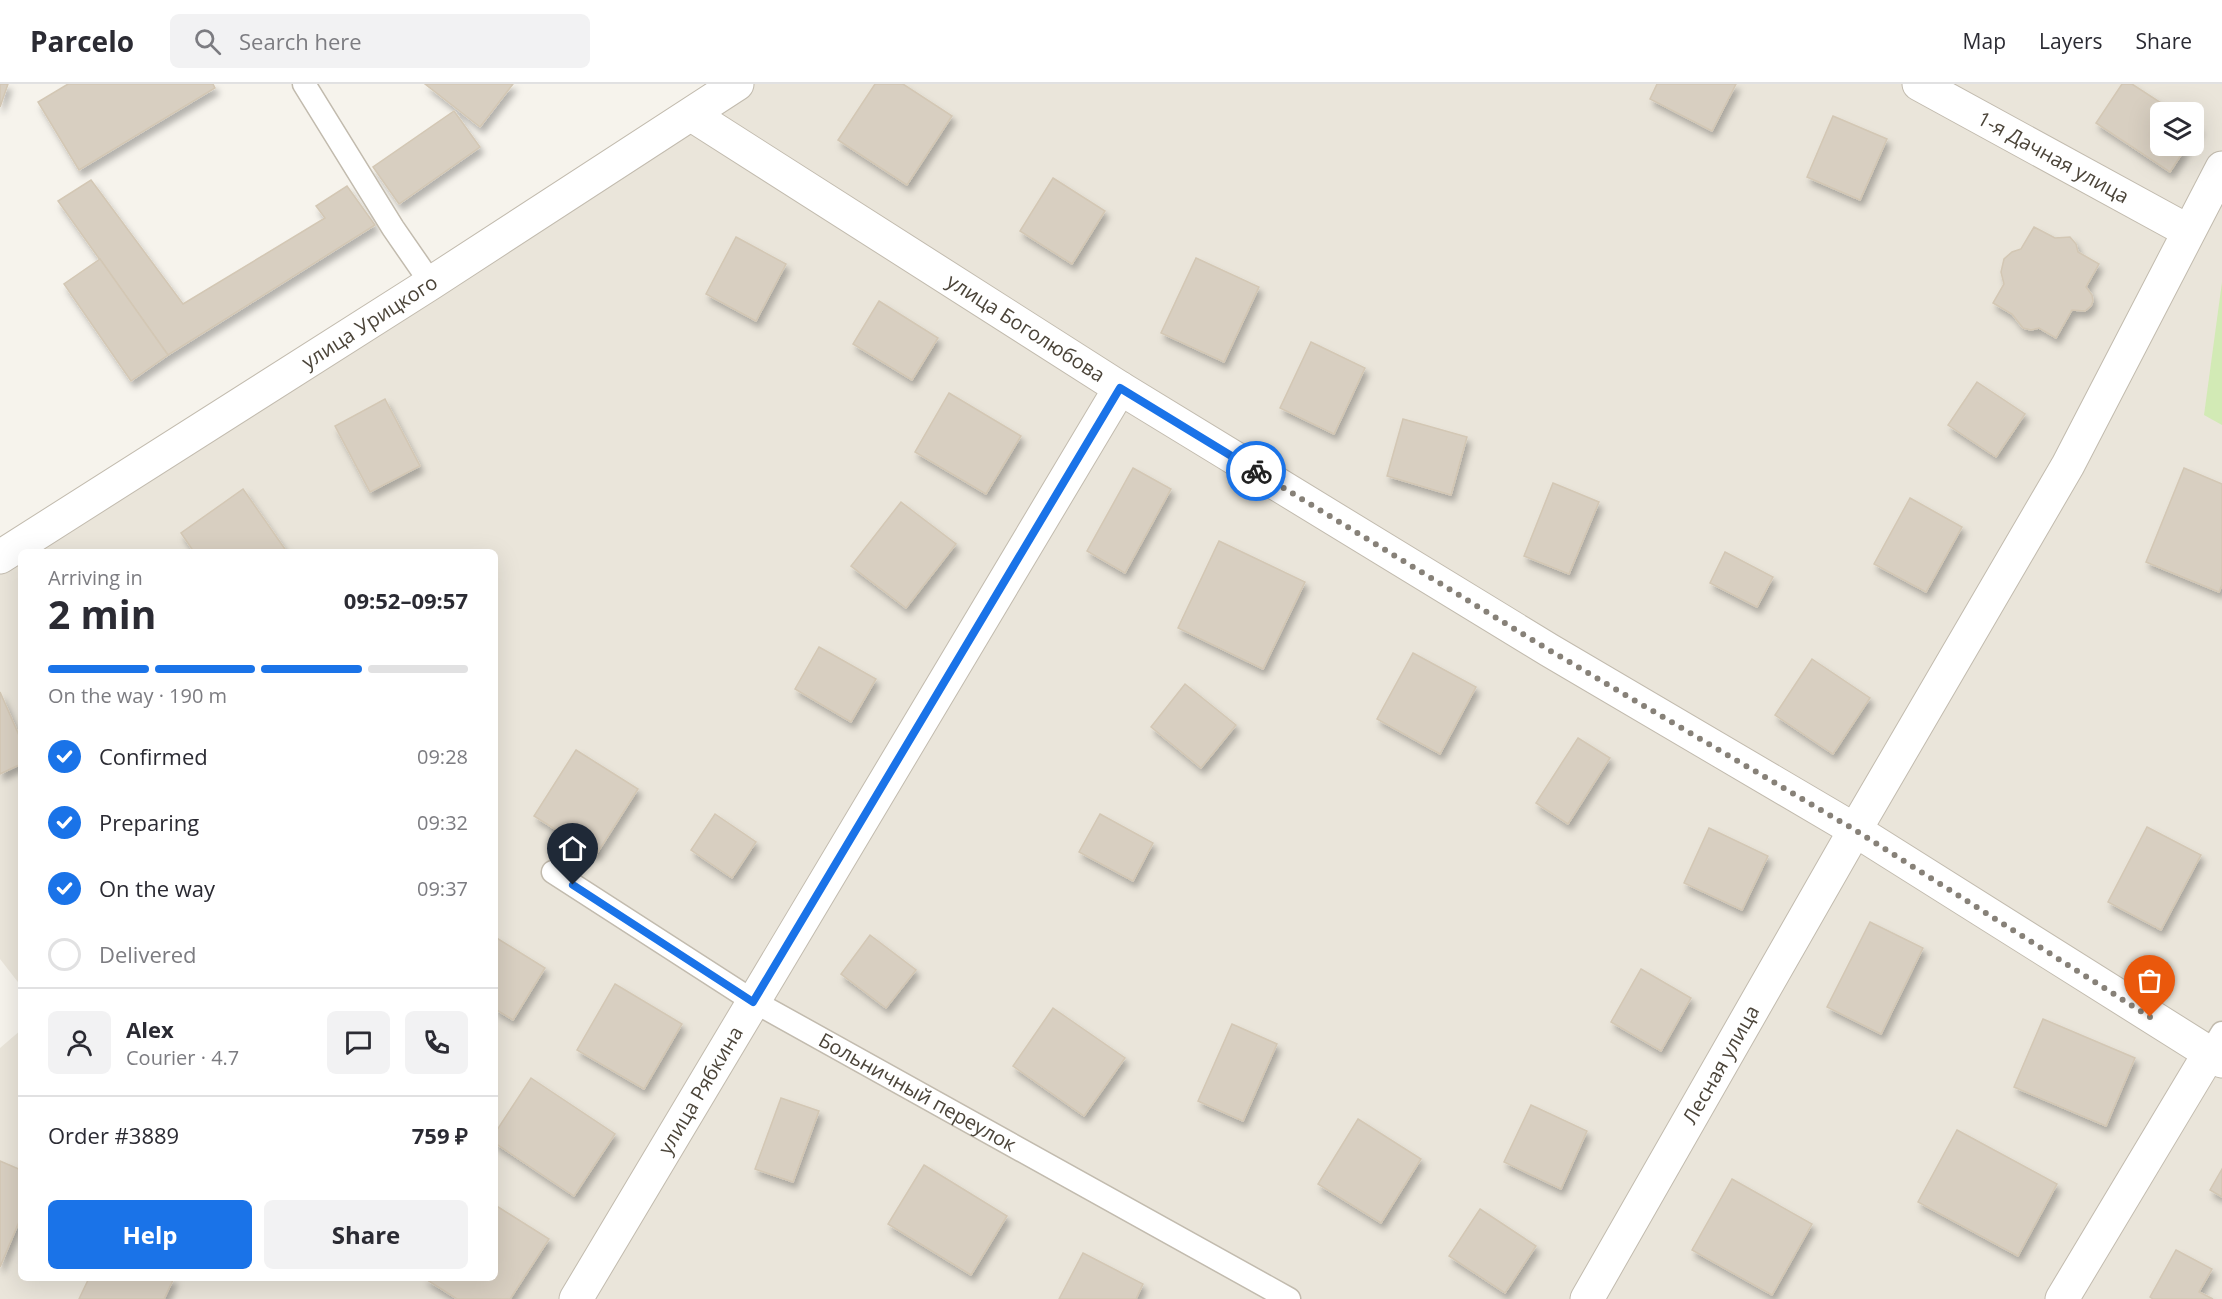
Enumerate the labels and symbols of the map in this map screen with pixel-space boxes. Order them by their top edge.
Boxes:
street label: 1-я Дачная улица [1973,105,2134,209]
street label: улица Боголюбова [942,267,1110,388]
street label: улица Урицкого [296,268,442,375]
courier [1226,441,1286,501]
pin [547,823,598,885]
pin [2124,955,2175,1017]
street label: Лесная улица [1676,1000,1765,1129]
street label: улица Рябкина [651,1021,749,1159]
street label: Больничный переулок [814,1026,1022,1158]

